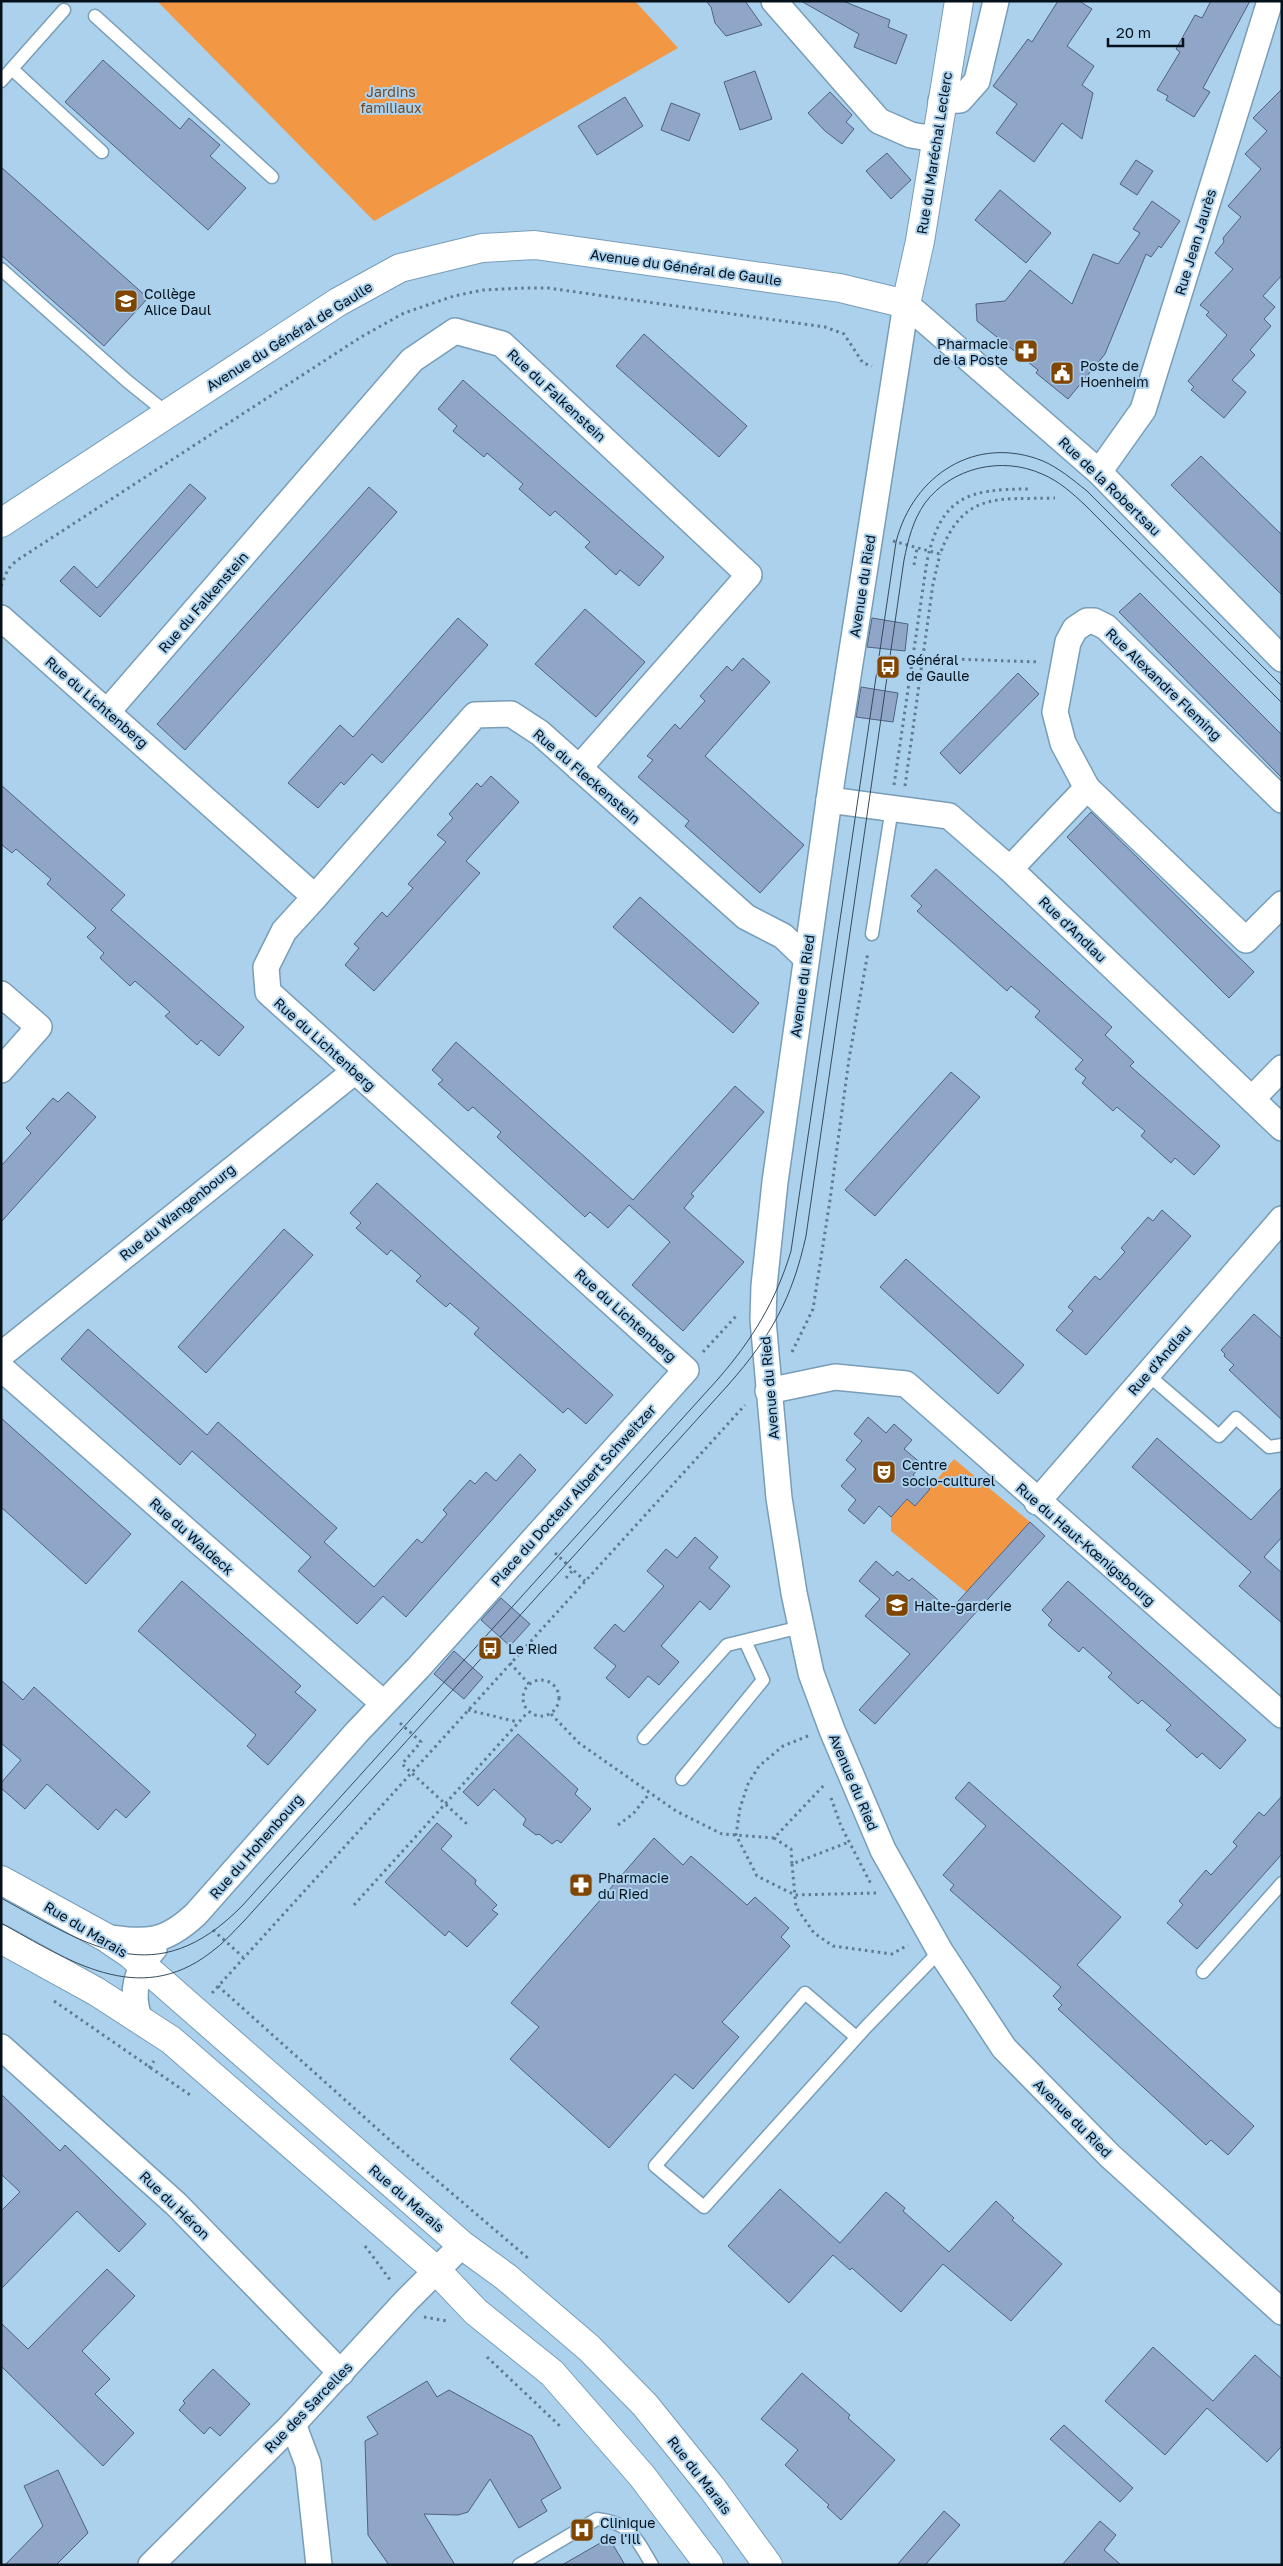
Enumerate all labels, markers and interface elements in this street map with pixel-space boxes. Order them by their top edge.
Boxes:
scale bar [1108,15,1183,47]
text: 20 m [1116,23,1151,41]
street label: Rue du Maréchal Leclerc [913,70,955,236]
park label: Jardins familiaux [360,83,422,116]
street label: Rue Jean Jaurès [1171,187,1219,297]
street label: Avenue du Général de Gaulle [589,245,783,289]
street label: Avenue du Général de Gaulle [203,278,375,394]
place label: Collège Alice Daul [144,285,211,318]
school or university icon: Collège Alice Daul [113,288,139,314]
place label: Pharmacie de la Poste [933,335,1008,368]
pharmacy icon: Pharmacie de la Poste [1013,338,1039,364]
street label: Rue du Falkenstein [504,345,610,445]
place label: Poste de Hoenheim [1080,357,1149,390]
public building icon: Poste de Hoenheim [1049,360,1075,386]
street label: Rue de la Robertsau [1056,433,1164,539]
street label: Avenue du Ried [846,534,878,638]
street label: Rue du Falkenstein [155,548,251,656]
street label: Rue Alexandre Fleming [1103,624,1225,744]
place label: Général de Gaulle [906,651,969,684]
street label: Rue du Lichtenberg [42,653,152,751]
bus stop icon: Général de Gaulle [875,654,901,680]
street label: Rue du Fleckenstein [530,725,644,827]
street label: Rue d'Andlau [1036,893,1110,965]
street label: Avenue du Ried [786,934,818,1038]
street label: Rue du Lichtenberg [271,994,379,1094]
street label: Rue du Wangenbourg [116,1160,238,1264]
street label: Rue du Lichtenberg [572,1265,680,1365]
street label: Rue d'Andlau [1124,1321,1194,1399]
street label: Avenue du Ried [756,1336,782,1440]
street label: Place du Docteur Albert Schweitzer [487,1400,659,1589]
place label: Centre socio-culturel [902,1456,995,1489]
theatre icon: Centre socio-culturel [871,1459,897,1485]
street label: Rue du Haut-Kœnigsbourg [1013,1479,1159,1609]
street label: Rue du Waldeck [146,1494,238,1578]
school or university icon: Halte-garderie [884,1592,910,1618]
place label: Halte-garderie [914,1597,1012,1614]
bus stop icon: Le Ried [477,1635,503,1661]
place label: Le Ried [508,1640,557,1657]
street label: Avenue du Ried [826,1731,882,1833]
street label: Rue du Hohenbourg [206,1790,306,1902]
place label: Pharmacie du Ried [598,1869,669,1902]
pharmacy icon: Pharmacie du Ried [568,1872,594,1898]
street label: Rue du Marais [41,1897,131,1961]
street label: Avenue du Ried [1030,2075,1116,2161]
street label: Rue du Marais [366,2161,448,2235]
street label: Rue du Héron [136,2167,214,2243]
street label: Rue des Sarcelles [260,2358,356,2456]
street label: Rue du Marais [664,2433,736,2517]
place label: Clinique de l'Ill [600,2514,655,2547]
hospital icon: Clinique de l'Ill [569,2517,595,2543]

